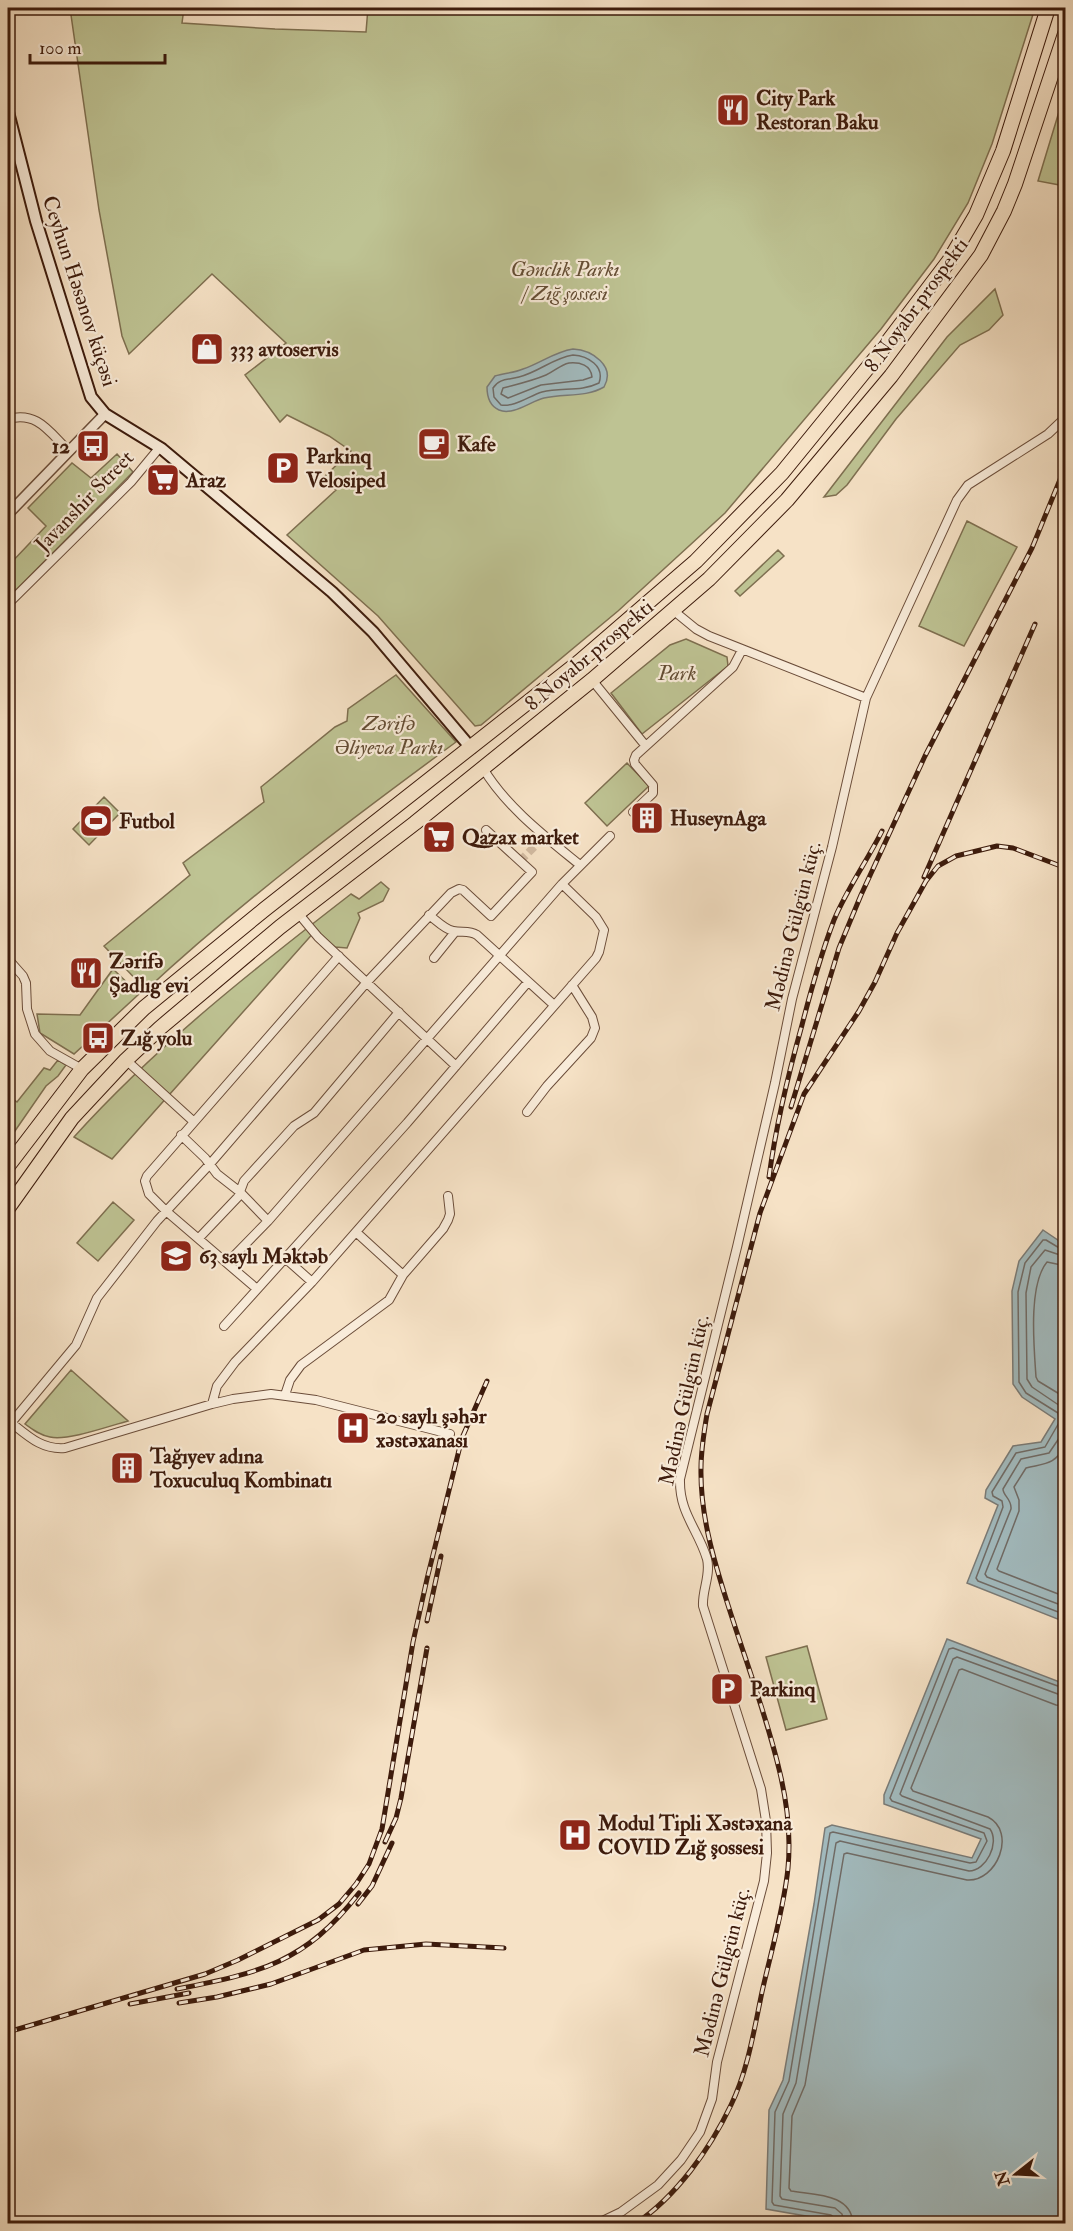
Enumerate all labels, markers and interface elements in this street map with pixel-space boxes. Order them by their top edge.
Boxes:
scale bar [30,27,165,65]
text: 100 m [39,37,82,60]
place label: City Park Restoran Baku [756,85,879,136]
restaurant icon: City Park Restoran Baku [715,92,751,128]
street label: Ceyhun Həsənov küçəsi [36,192,123,390]
street label: 8 Noyabr prospekti [858,232,975,378]
park label: Gənclik Parkı / Zığ şossesi [510,256,620,307]
shop icon: 333 avtoservis [189,331,225,367]
place label: 333 avtoservis [230,336,339,363]
cafe icon: Kafe [416,426,452,462]
bus stop icon: 12 [75,428,111,464]
place label: Kafe [457,431,496,458]
place label: 12 [52,433,70,460]
place label: Parkinq Velosiped [305,443,386,494]
street label: Javanshir Street [28,445,140,559]
parking icon: Parkinq Velosiped [265,450,301,486]
supermarket icon: Araz [145,462,181,498]
place label: Araz [185,467,227,494]
street label: 8 Noyabr prospekti [519,593,660,717]
park label: Park [657,660,696,687]
park label: Zərifə Əliyeva Parkı [335,710,443,761]
building icon: HuseynAga [629,800,665,836]
sports icon: Futbol [78,803,114,839]
place label: HuseynAga [670,805,768,832]
place label: Futbol [119,808,176,835]
supermarket icon: Qazax market [421,819,457,855]
place label: Qazax market [462,824,579,851]
street label: Mədinə Gülgün küç. [759,838,828,1014]
place label: Zərifə Şadlıg evi [109,948,189,999]
restaurant icon: Zərifə Şadlıg evi [68,955,104,991]
bus stop icon: Zığ yolu [80,1020,116,1056]
place label: Zığ yolu [121,1025,192,1052]
school or university icon: 63 saylı Məktəb [158,1238,194,1274]
place label: 63 saylı Məktəb [199,1243,329,1270]
street label: Mədinə Gülgün küç. [653,1312,716,1488]
place label: 20 saylı şəhər xəstəxanası [375,1403,488,1454]
hospital icon: 20 saylı şəhər xəstəxanası [335,1410,371,1446]
place label: Tağıyev adına Toxuculuq Kombinatı [149,1443,333,1494]
building icon: Tağıyev adına Toxuculuq Kombinatı [109,1450,145,1486]
parking icon: Parkinq [709,1671,745,1707]
place label: Parkinq [750,1676,817,1703]
place label: Modul Tipli Xəstəxana COVID Zığ şossesi [597,1810,793,1861]
hospital icon: Modul Tipli Xəstəxana COVID Zığ şossesi [557,1817,593,1853]
street label: Mədinə Gülgün küç. [688,1884,757,2060]
north arrow [986,2144,1046,2204]
text: N [991,2168,1015,2189]

